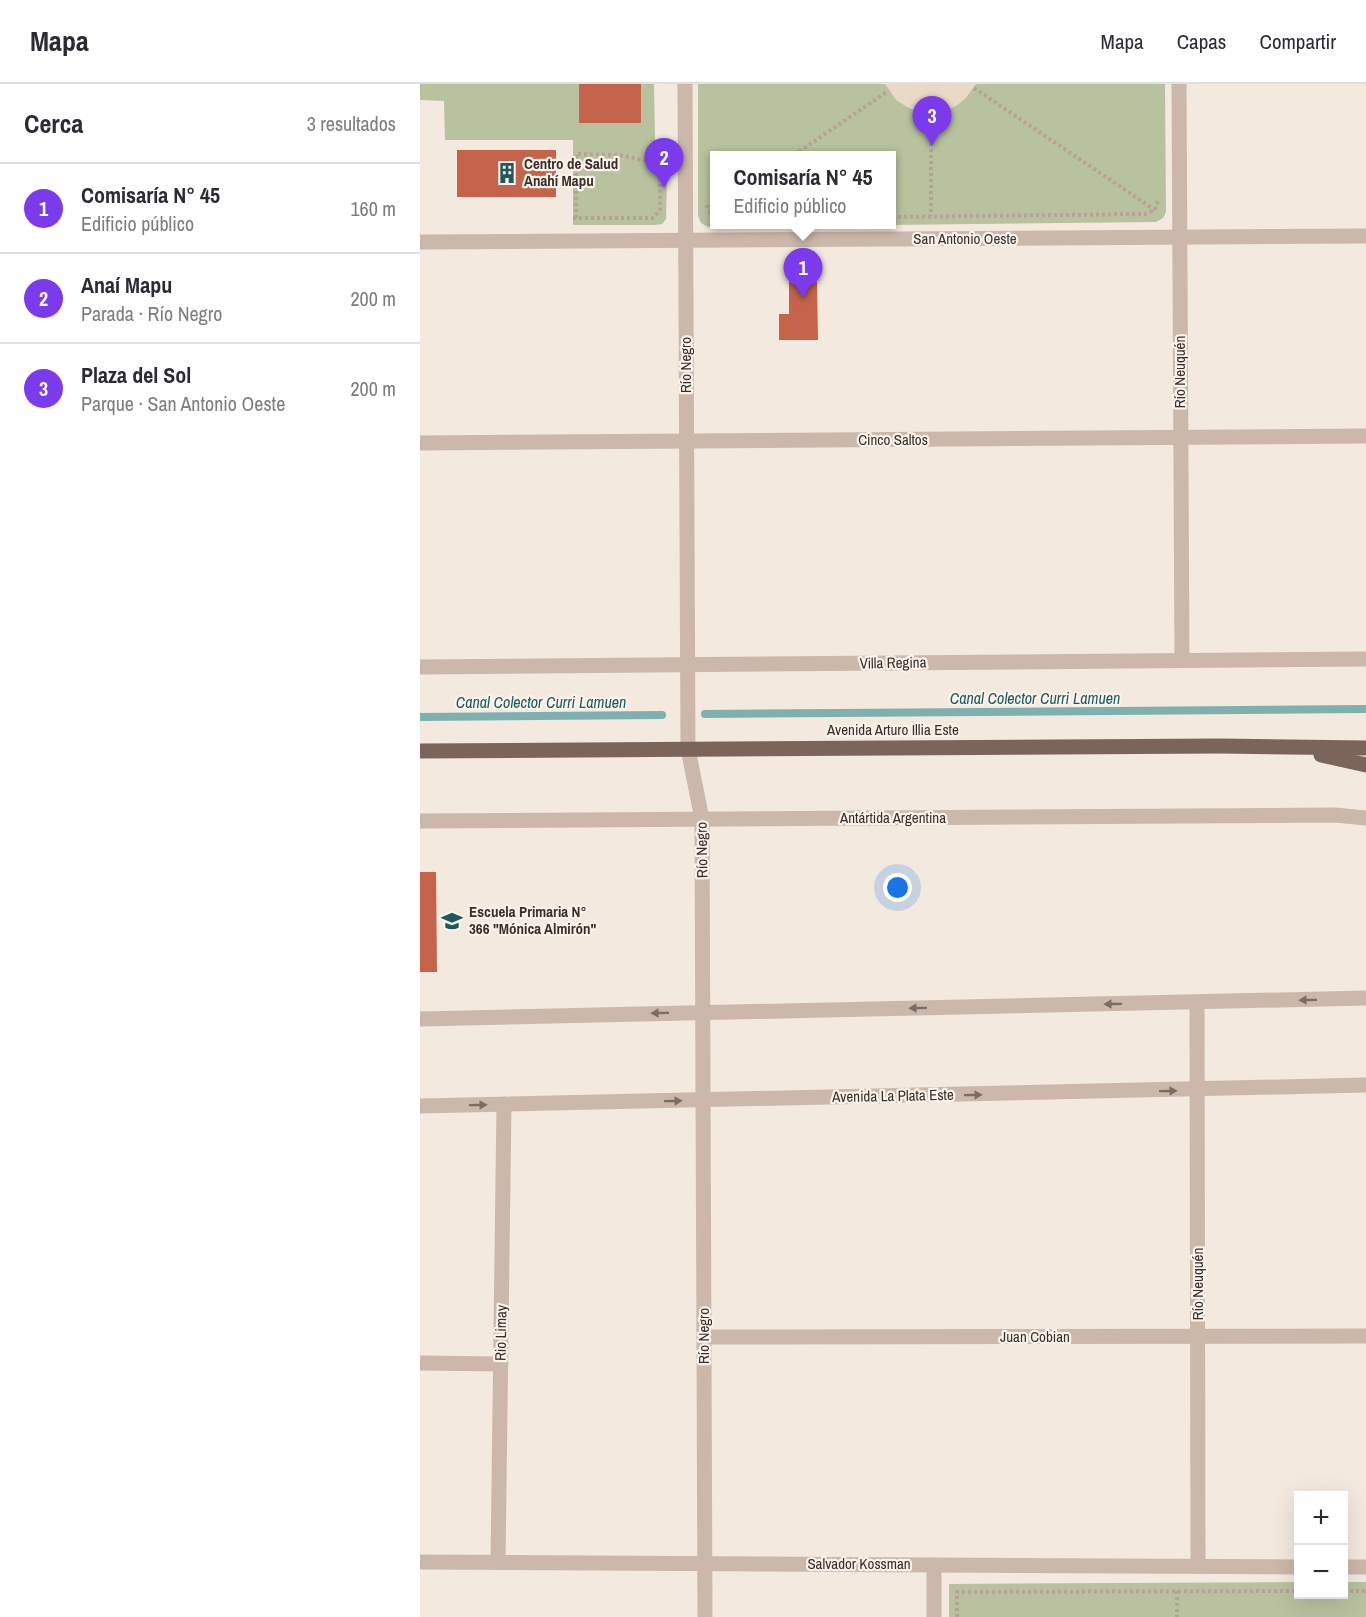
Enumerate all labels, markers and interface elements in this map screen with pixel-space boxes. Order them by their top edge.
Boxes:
text: Mapa [30,22,89,60]
text: Mapa [1101,27,1144,56]
text: Capas [1177,27,1226,56]
text: Compartir [1259,27,1336,56]
pin: 3 [912,97,952,146]
text: Cerca [24,106,83,141]
text: 3 resultados [307,110,396,137]
pin: 2 [644,138,684,188]
popup [710,151,896,229]
place label: Centro de Salud Anahí Mapu [524,153,618,191]
building icon: Centro de Salud Anahí Mapu [495,161,519,185]
text: Comisaría N° 45 [733,162,873,192]
text: Comisaría N° 45 [81,180,220,210]
text: Edificio público [733,192,846,219]
text: 1 [39,195,48,222]
text: 160 m [350,195,396,222]
text: Edificio público [81,210,194,237]
street label: San Antonio Oeste [913,228,1017,249]
pin: 1 [784,248,823,298]
text: Anaí Mapu [81,270,172,300]
text: 2 [39,285,48,312]
text: 200 m [350,285,396,312]
text: Parada · Río Negro [81,300,222,327]
street label: Río Neuquén [1169,336,1190,408]
street label: Río Negro [675,337,696,393]
text: Plaza del Sol [81,360,191,390]
text: 3 [39,375,48,402]
text: 200 m [350,375,396,402]
text: Parque · San Antonio Oeste [81,390,285,417]
street label: Cinco Saltos [858,429,928,450]
street label: Villa Regina [859,651,927,674]
water label: Canal Colector Curri Lamuen [950,687,1120,709]
water label: Canal Colector Curri Lamuen [456,691,626,713]
street label: Avenida Arturo Illia Este [826,719,959,740]
street label: Antártida Argentina [839,807,946,828]
street label: Río Negro [691,822,712,878]
your location [883,873,912,902]
place label: Escuela Primaria N° 366 "Mónica Almirón" [469,901,597,939]
school or university icon: Escuela Primaria N° 366 "Mónica Almirón" [440,909,464,933]
one-way arrow [1298,995,1317,1004]
one-way arrow [1103,999,1122,1009]
one-way arrow [908,1003,927,1013]
one-way arrow [650,1009,669,1018]
street label: Avenida La Plata Este [831,1084,954,1107]
one-way arrow [1159,1086,1178,1096]
one-way arrow [964,1090,983,1099]
one-way arrow [664,1096,683,1105]
one-way arrow [469,1100,488,1109]
street label: Río Neuquén [1187,1248,1208,1320]
street label: Rio Limay [490,1304,512,1361]
street label: Río Negro [693,1308,714,1364]
street label: Juan Cobian [1000,1326,1070,1347]
map controls [1294,1491,1348,1599]
button: + [1294,1491,1348,1545]
button: − [1294,1545,1348,1599]
street label: Salvador Kossman [807,1553,911,1574]

